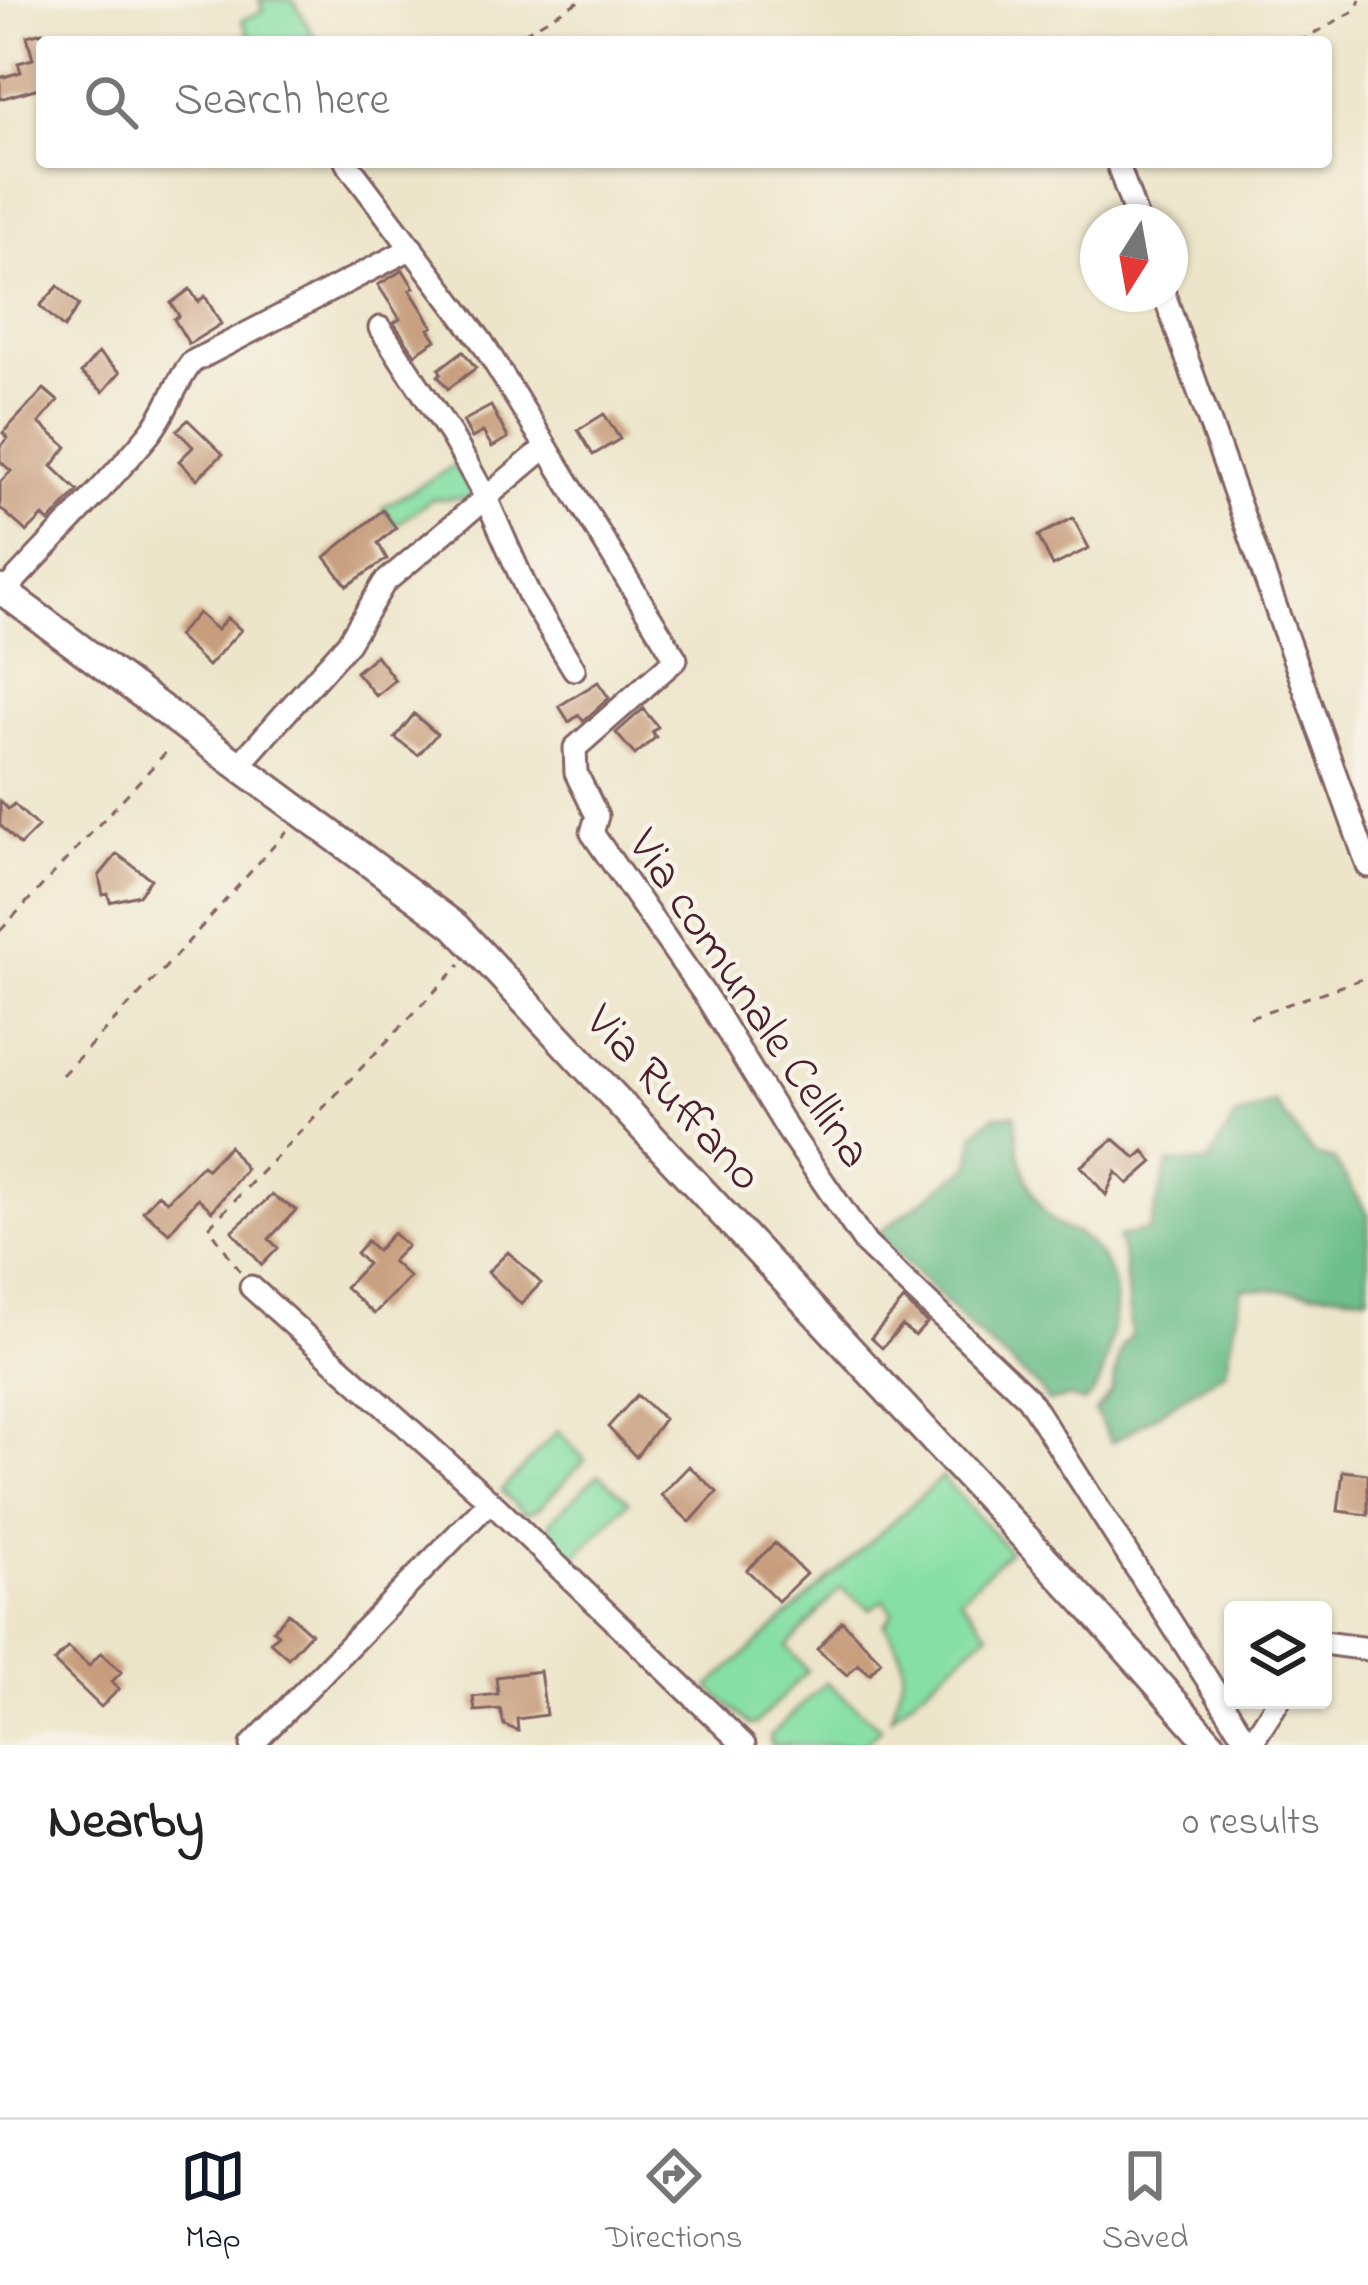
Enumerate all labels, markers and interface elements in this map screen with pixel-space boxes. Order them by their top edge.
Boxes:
search box [36,36,1332,168]
icon: search [78,69,144,135]
text: Search here [174,69,390,135]
north arrow [1080,204,1188,312]
street label: Via comunale Cellina [608,815,888,1183]
street label: Via Ruffano [566,989,778,1209]
map controls [1224,1601,1332,1709]
button: layers [1224,1601,1332,1709]
text: Nearby [48,1786,204,1861]
text: 0 results [1182,1795,1320,1852]
tab: Map [180,2143,246,2263]
tab: Directions [605,2143,743,2263]
tab: Saved [1102,2143,1188,2263]

